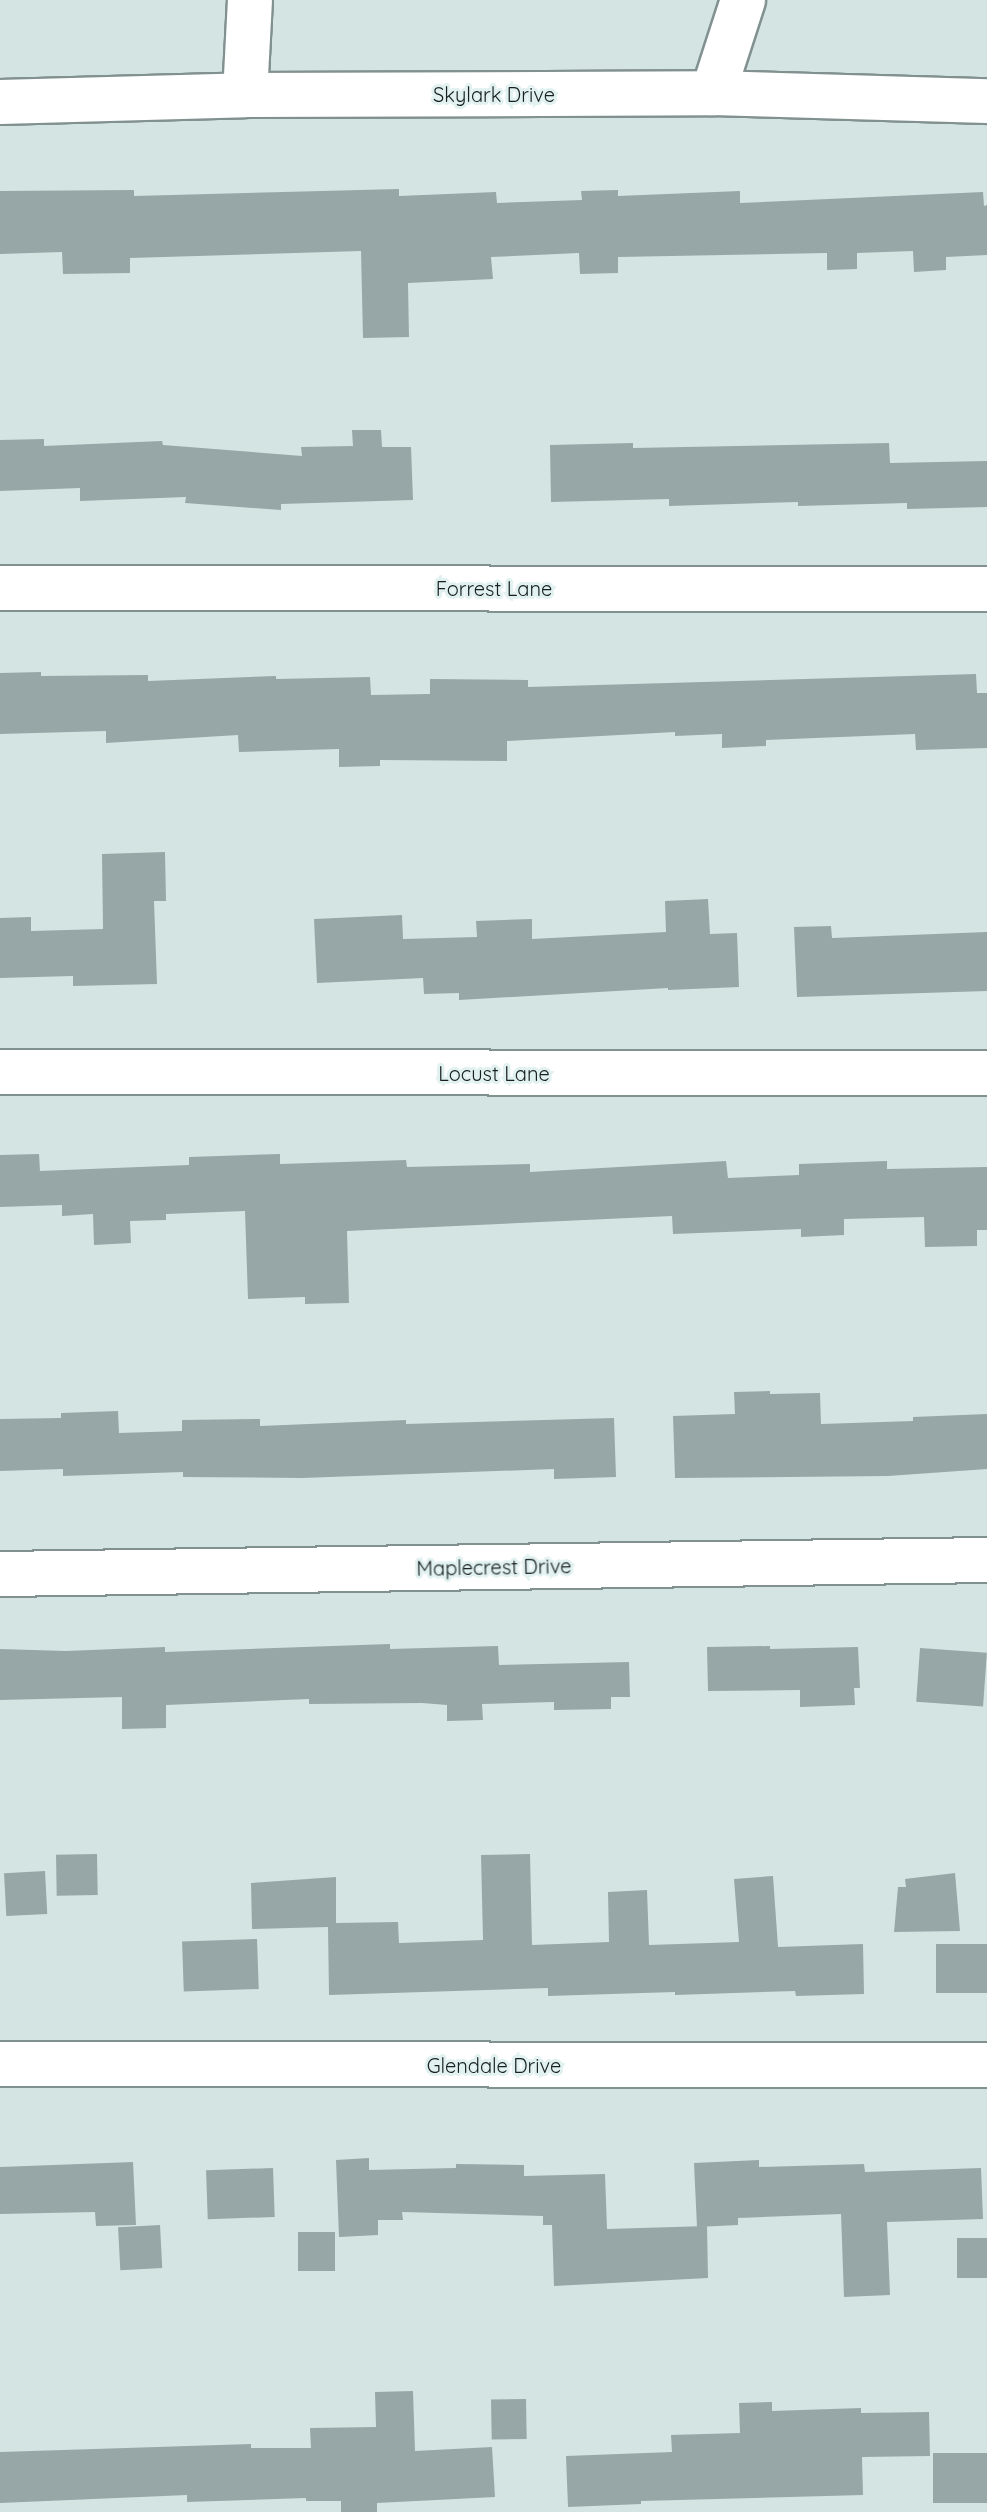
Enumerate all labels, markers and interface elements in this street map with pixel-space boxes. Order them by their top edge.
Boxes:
street label: Skylark Drive [433,82,555,106]
street label: Forrest Lane [436,576,552,600]
street label: Locust Lane [438,1061,550,1085]
street label: Maplecrest Drive [416,1554,572,1580]
street label: Glendale Drive [427,2053,561,2077]

